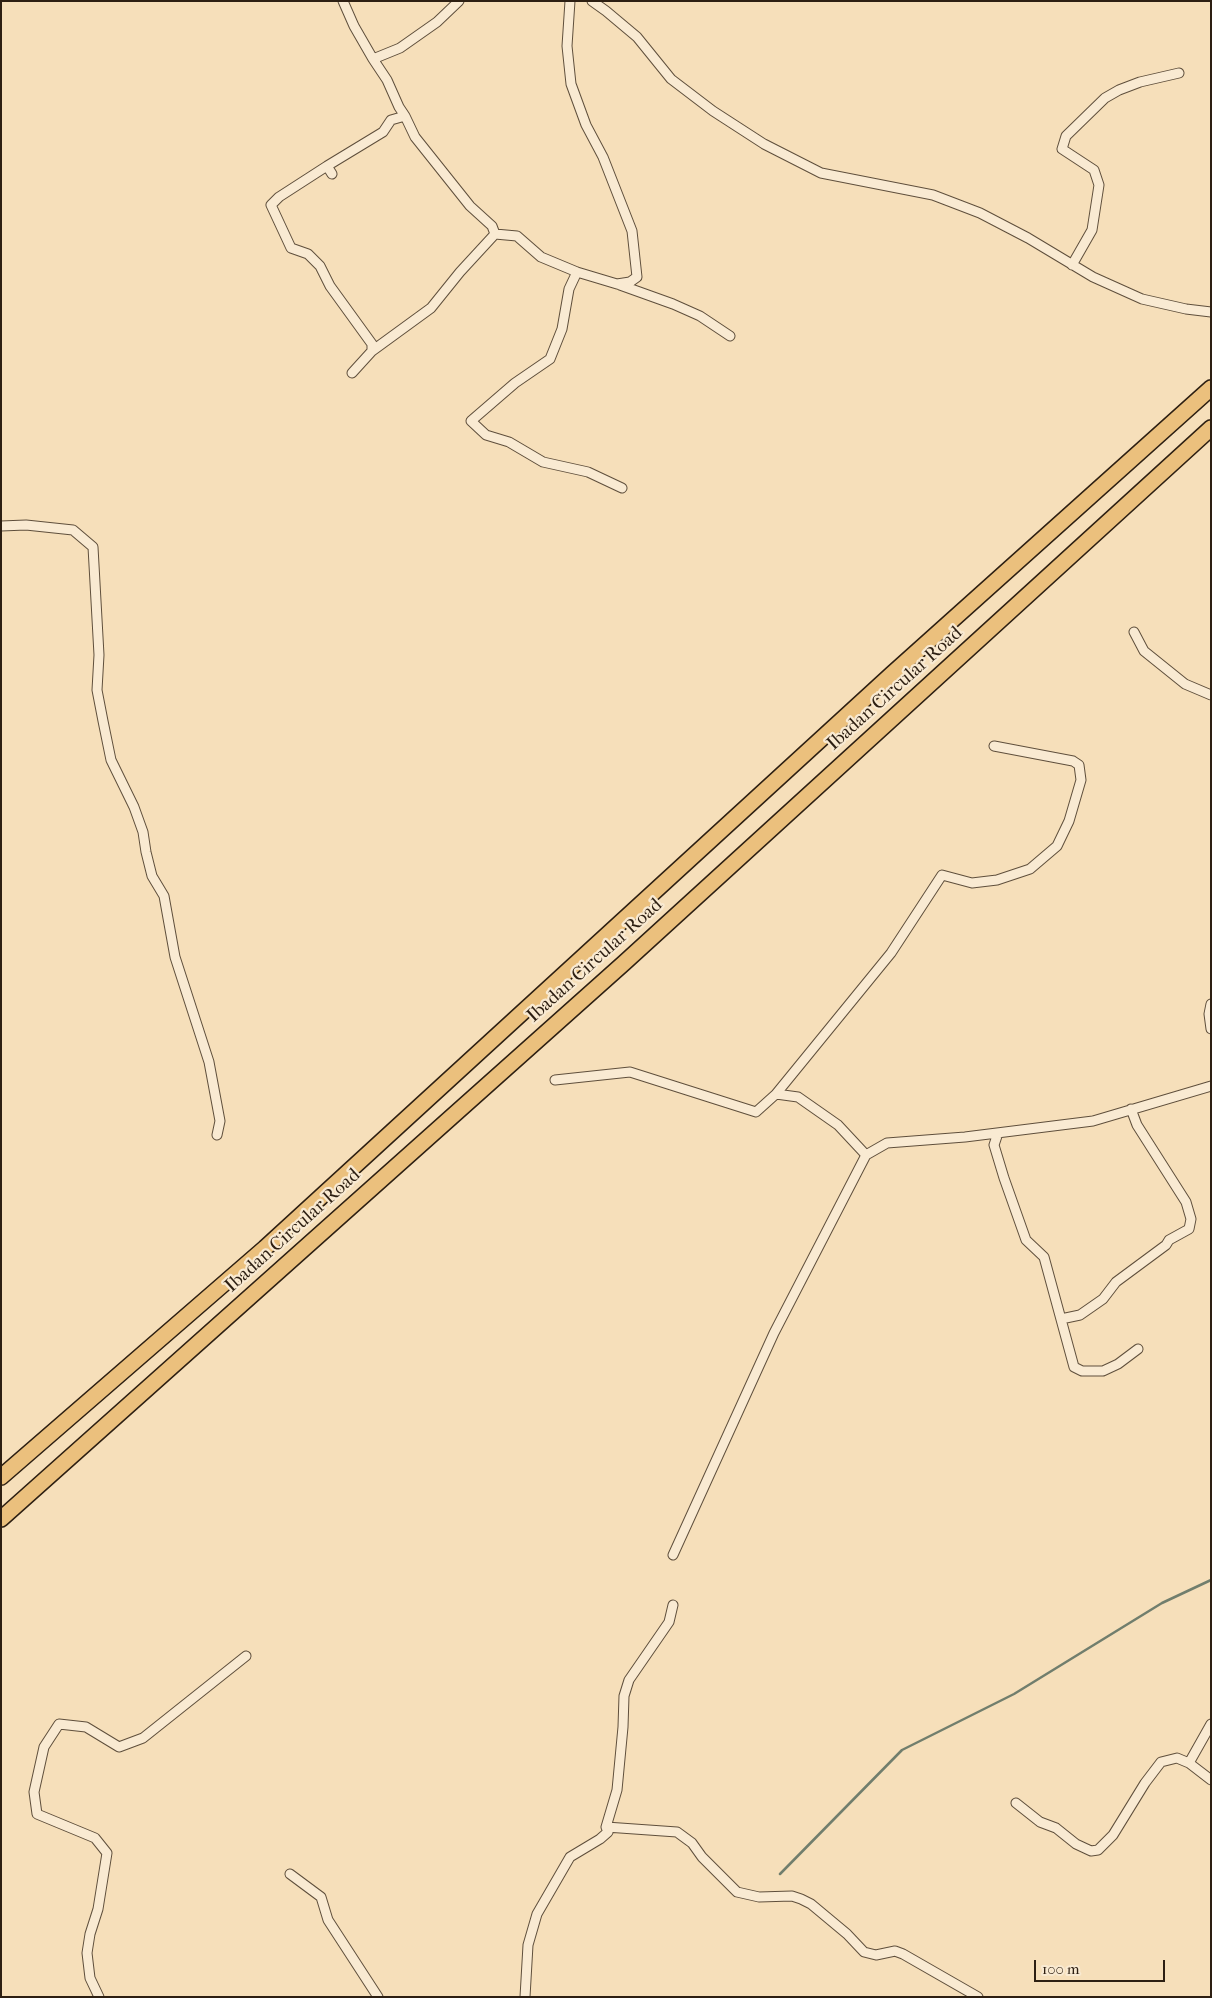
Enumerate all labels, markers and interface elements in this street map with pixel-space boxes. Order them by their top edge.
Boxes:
street label: Ibadan Circular Road [823,622,967,756]
street label: Ibadan Circular Road [523,894,667,1028]
street label: Ibadan Circular Road [221,1164,365,1298]
scale bar [1037,1950,1168,1982]
text: 100 m [1042,1960,1080,1978]

